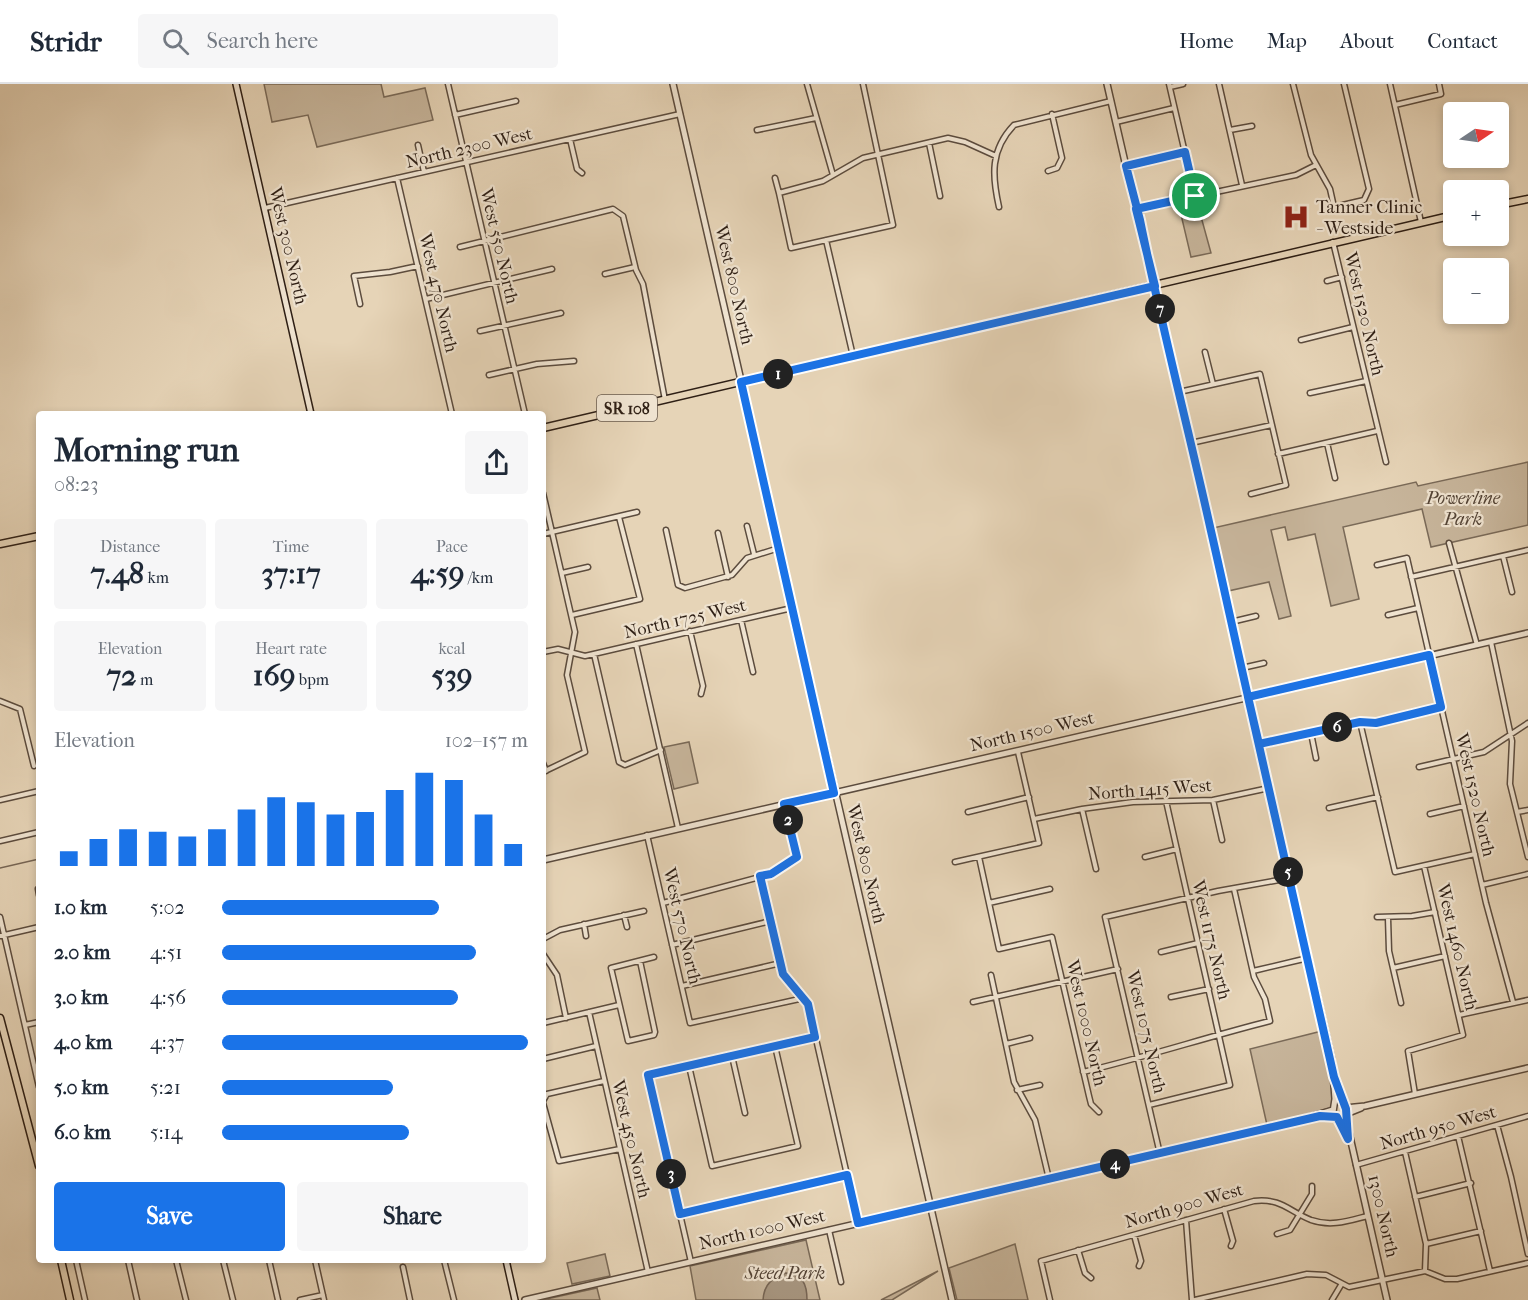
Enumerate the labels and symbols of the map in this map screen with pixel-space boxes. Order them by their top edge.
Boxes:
north arrow [1443,102,1509,168]
street label: North 2300 West [404,123,535,173]
pin [1169,170,1220,221]
street label: West 300 North [264,184,312,307]
street label: West 550 North [475,185,523,306]
place label: Tanner Clinic - Westside [1316,197,1422,239]
hospital icon: Tanner Clinic - Westside [1281,202,1311,232]
street label: West 800 North [710,222,758,347]
street label: West 470 North [414,230,462,355]
street label: West 1520 North [1339,249,1388,378]
pin: 7 [1145,294,1175,324]
pin: 1 [763,359,793,389]
road number: SR 108 [597,395,657,421]
park label: Powerline Park [1425,488,1501,530]
street label: North 1725 West [622,595,749,643]
street label: North 1500 West [968,707,1097,756]
pin: 6 [1322,712,1352,742]
street label: West 1520 North [1450,730,1499,859]
street label: North 1415 West [1087,775,1213,805]
street label: West 800 North [842,801,890,926]
pin: 2 [773,805,803,835]
pin: 5 [1273,857,1303,887]
street label: West 570 North [658,865,706,986]
street label: West 1175 North [1187,877,1235,1002]
street label: West 1460 North [1432,881,1482,1012]
street label: West 1000 North [1061,957,1111,1088]
street label: West 1075 North [1121,968,1170,1096]
street label: West 450 North [607,1077,655,1200]
street label: North 950 West [1377,1101,1499,1155]
pin: 4 [1100,1149,1130,1179]
pin: 3 [656,1159,686,1189]
street label: 1300 North [1363,1173,1403,1259]
street label: North 900 West [1122,1179,1246,1233]
street label: North 1000 West [697,1205,828,1255]
park label: Steed Park [744,1263,825,1284]

